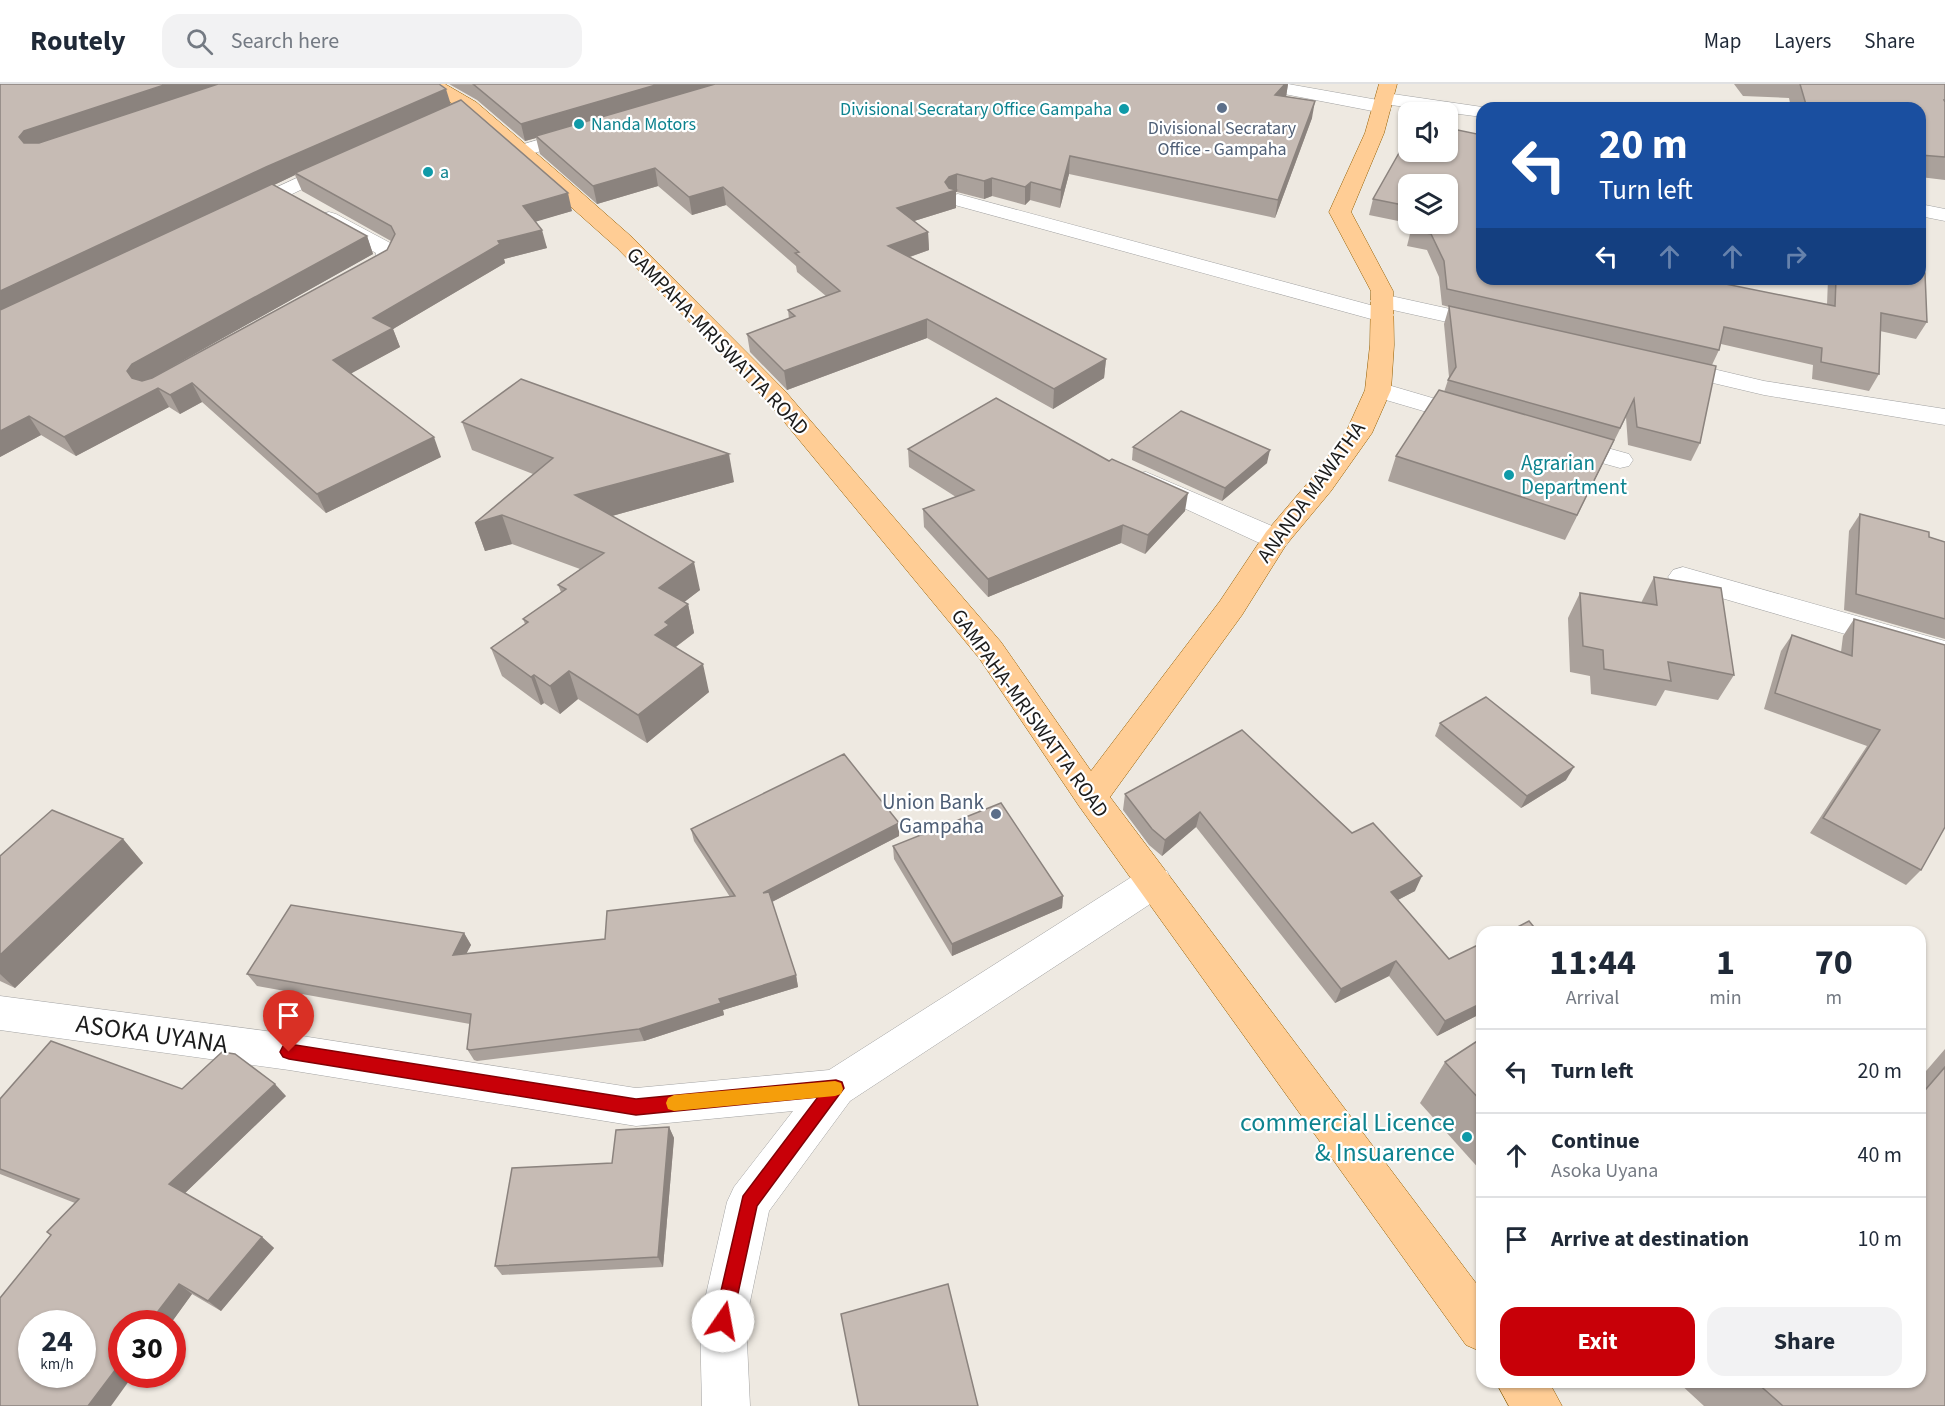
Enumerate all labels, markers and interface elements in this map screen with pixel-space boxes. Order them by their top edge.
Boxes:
search box [162,14,582,68]
text: Routely [30,21,126,61]
icon: search [183,25,216,58]
text: Search here [231,25,339,57]
text: Map [1704,26,1741,56]
text: Layers [1774,26,1831,56]
text: Share [1864,26,1915,56]
place label: Divisional Secratary Office Gampaha [840,97,1112,122]
marker: Divisional Secratary Office - Gampaha [1215,101,1229,115]
marker: Divisional Secratary Office Gampaha [1117,102,1131,116]
map controls [1398,102,1458,234]
button: sound [1398,102,1458,162]
place label: Nanda Motors [591,112,696,137]
text: 20 m [1599,115,1688,175]
place label: Divisional Secratary Office - Gampaha [1148,116,1297,162]
marker: Nanda Motors [572,117,586,131]
icon: left [1500,126,1578,204]
place label: a [440,160,449,185]
marker: a [421,165,435,179]
text: Turn left [1599,171,1693,210]
button: layers [1398,174,1458,234]
street label: GAMPAHA-MRISWATTA ROAD [620,240,816,442]
icon: left [1590,240,1623,273]
icon: ahead [1653,240,1686,273]
icon: ahead [1716,240,1749,273]
icon: right [1779,240,1812,273]
street label: ANANDA MAWATHA [1249,415,1373,569]
place label: Agrarian Department [1521,448,1627,502]
marker: Agrarian Department [1502,468,1516,482]
street label: GAMPAHA-MRISWATTA ROAD [944,602,1116,824]
place label: Union Bank Gampaha [882,787,985,841]
marker: Union Bank Gampaha [989,807,1003,821]
text: 11:44 [1549,937,1636,988]
text: 1 [1716,937,1735,988]
text: 70 [1815,937,1853,988]
text: Arrival [1566,984,1619,1012]
text: min [1709,984,1742,1012]
text: m [1825,984,1842,1012]
pin [263,990,314,1052]
icon: arrive [272,999,305,1032]
street label: ASOKA UYANA [74,1005,231,1063]
icon: left [1500,1055,1533,1088]
text: Turn left [1551,1055,1633,1087]
text: 20 m [1857,1055,1902,1087]
place label: commercial Licence & Insuarence [1240,1104,1455,1171]
text: Continue [1551,1125,1640,1157]
marker: commercial Licence & Insuarence [1460,1130,1474,1144]
icon: ahead [1500,1139,1533,1172]
text: 40 m [1857,1139,1902,1171]
text: Asoka Uyana [1551,1157,1658,1185]
icon: arrive [1500,1223,1533,1256]
text: Arrive at destination [1551,1223,1749,1255]
text: 10 m [1857,1223,1902,1255]
position arrow [691,1289,755,1353]
button: Exit [1500,1307,1695,1376]
button: Share [1707,1307,1902,1376]
speed limit sign: 30 [108,1310,186,1388]
text: 24 [41,1320,73,1363]
text: km/h [40,1354,74,1375]

